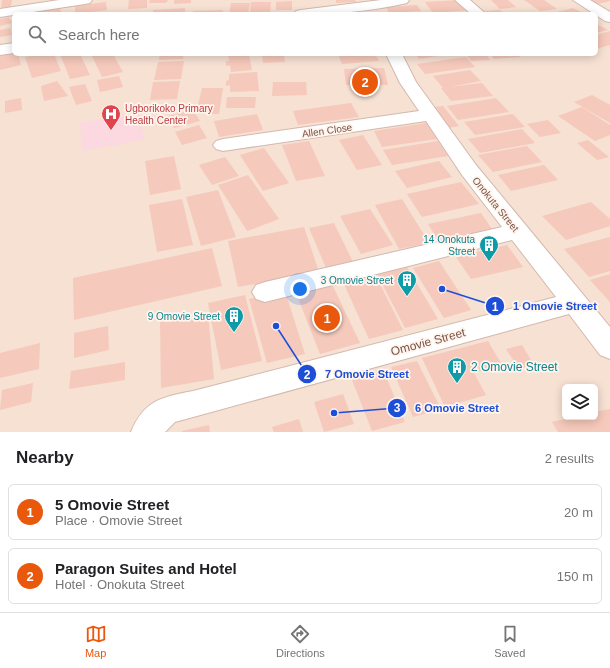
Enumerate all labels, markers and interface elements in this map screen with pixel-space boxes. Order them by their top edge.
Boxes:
search box [12,12,598,56]
icon: search [26,23,48,45]
text: Search here [58,26,140,43]
pin: 2 [352,67,378,97]
hospital icon: Ugborikoko Primary Health Center [100,103,122,131]
place label: Ugborikoko Primary Health Center [125,103,213,126]
street label: Allen Close [301,121,353,139]
street label: Onokuta Street [470,175,521,234]
place label: 14 Onokuta Street [423,234,475,257]
building icon: 14 Onokuta Street [478,234,500,262]
building icon: 3 Omovie Street [396,269,418,297]
place label: 3 Omovie Street [321,275,393,286]
your location [290,279,310,299]
callout: 1 Omovie Street [485,295,605,318]
text: 1 [492,300,499,314]
text: 1 Omovie Street [513,300,597,312]
pin: 1 [314,303,340,333]
building icon: 9 Omovie Street [223,305,245,333]
place label: 9 Omovie Street [148,311,220,322]
street label: Omovie Street [389,325,467,359]
building icon: 2 Omovie Street [446,356,468,384]
place label: 2 Omovie Street [471,360,558,374]
callout: 7 Omovie Street [297,363,417,386]
text: 2 [304,368,311,382]
text: 7 Omovie Street [325,368,409,380]
map controls [562,384,598,420]
button: layers [562,384,598,420]
callout: 6 Omovie Street [387,396,507,419]
text: 3 [394,401,401,415]
text: 6 Omovie Street [415,402,499,414]
text: Nearby [16,448,74,467]
text: 2 results [545,451,594,466]
text: 5 Omovie Street [55,496,169,513]
text: 1 [26,505,34,520]
text: 20 m [564,505,593,520]
text: Place · Omovie Street [55,513,182,528]
text: Paragon Suites and Hotel [55,560,237,577]
text: 2 [26,569,34,584]
text: 150 m [557,569,593,584]
text: Hotel · Onokuta Street [55,577,184,592]
tab: Map [85,623,107,659]
tab: Directions [276,623,325,659]
tab: Saved [494,623,525,659]

